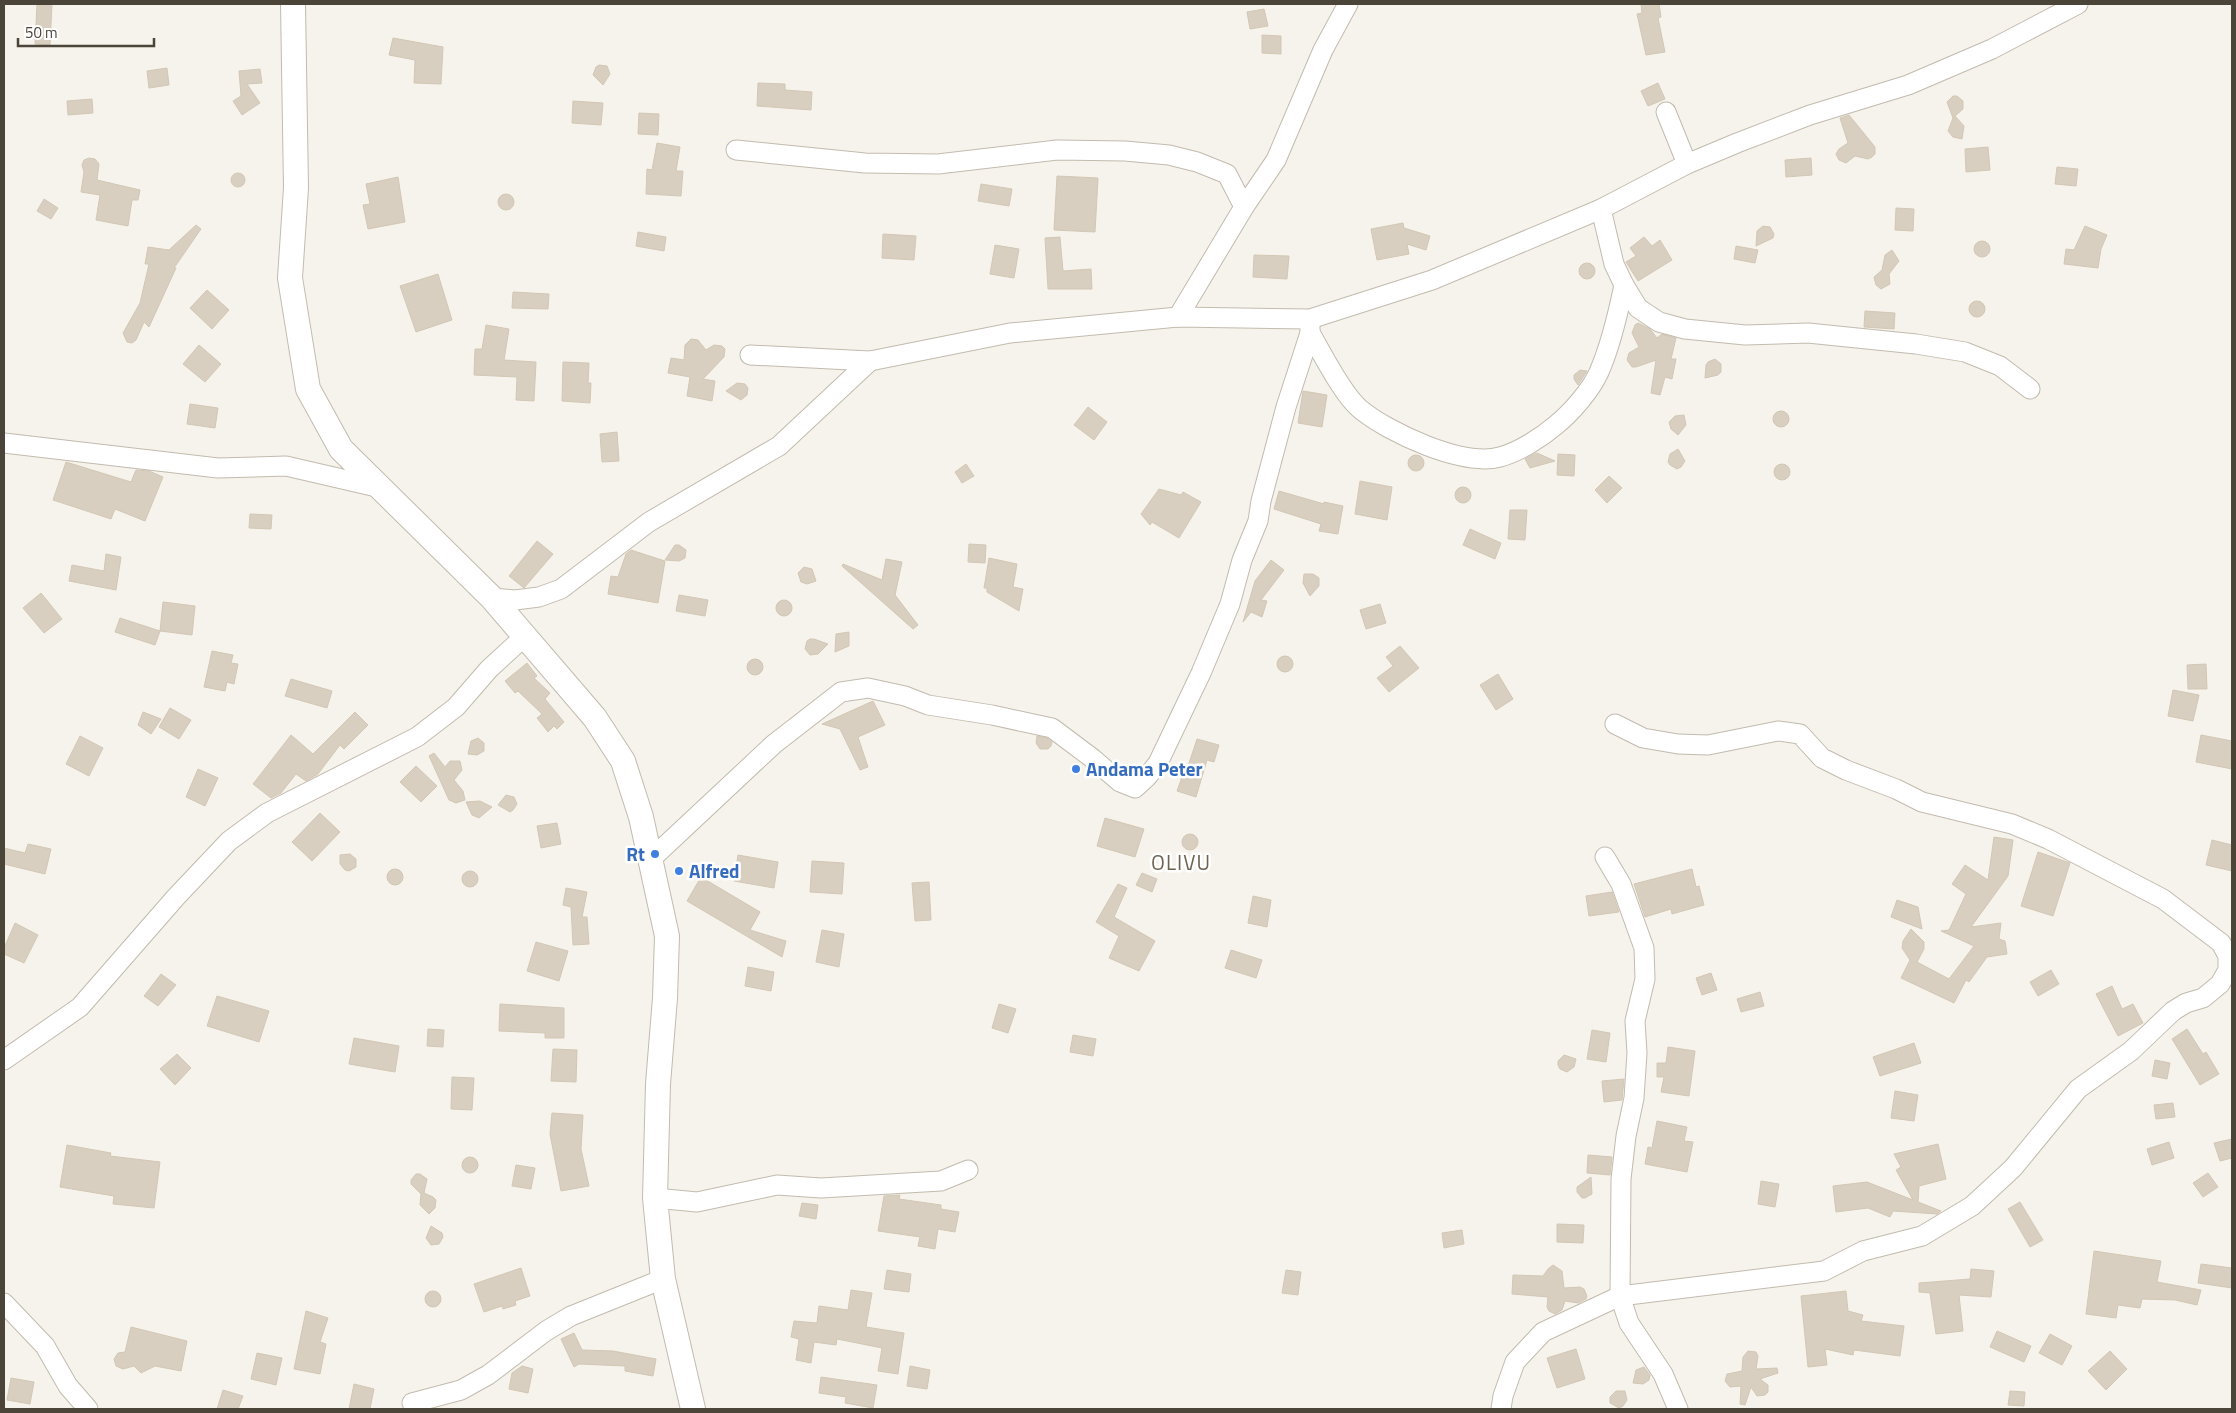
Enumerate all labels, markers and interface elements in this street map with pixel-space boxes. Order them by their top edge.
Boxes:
scale bar [18,15,154,47]
text: 50 m [25,21,58,44]
place label: Andama Peter [1086,754,1202,783]
marker: Andama Peter [1070,763,1082,775]
place label: Rt [626,839,645,868]
district label: OLIVU [1151,846,1211,878]
marker: Rt [649,848,661,860]
place label: Alfred [689,856,740,885]
marker: Alfred [673,865,685,877]

